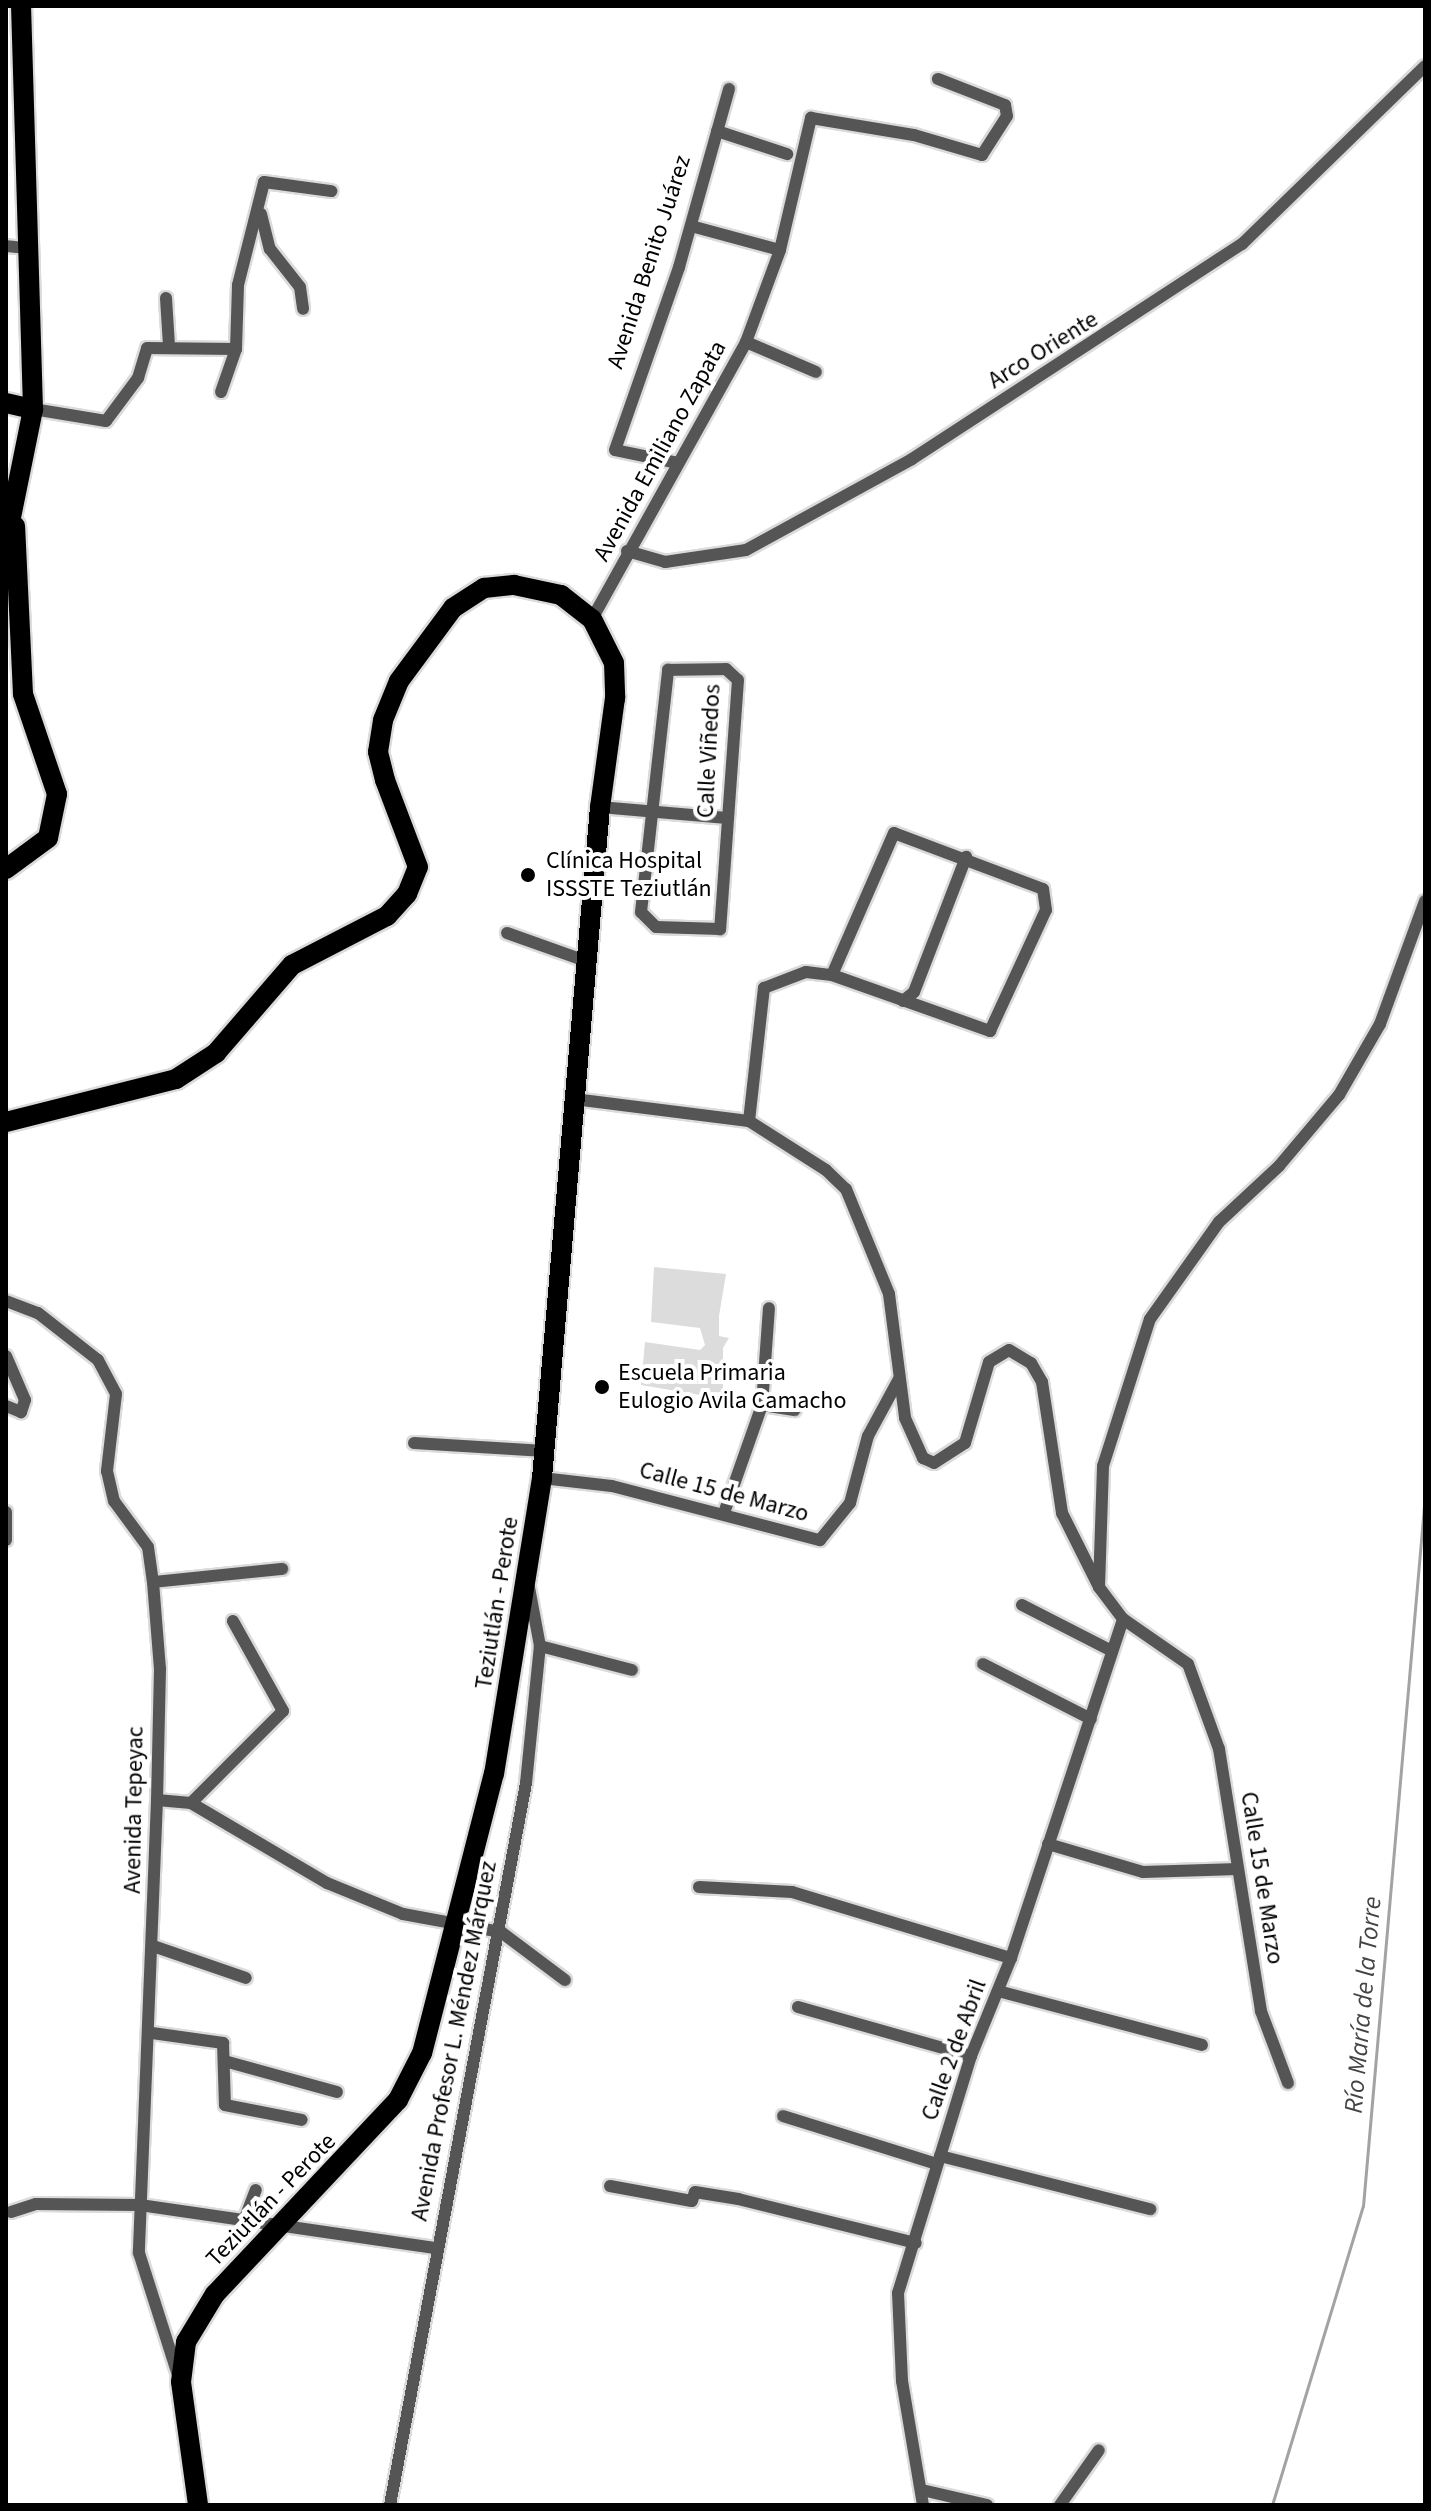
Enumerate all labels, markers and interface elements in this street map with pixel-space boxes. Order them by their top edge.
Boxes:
street label: Avenida Benito Juárez [601,152,697,372]
street label: Arco Oriente [983,305,1103,395]
street label: Avenida Emiliano Zapata [587,336,733,566]
street label: Calle Viñedos [691,683,727,819]
place label: Clínica Hospital ISSSTE Teziutlán [546,847,712,903]
marker: Clínica Hospital ISSSTE Teziutlán [517,864,539,886]
place label: Escuela Primaria Eulogio Avila Camacho [618,1359,846,1415]
marker: Escuela Primaria Eulogio Avila Camacho [593,1378,611,1396]
street label: Calle 15 de Marzo [636,1456,812,1528]
street label: Teziutlán - Perote [469,1515,525,1691]
street label: Avenida Tepeyac [118,1726,150,1894]
street label: Calle 15 de Marzo [1234,1790,1290,1966]
street label: Avenida Profesor L. Méndez Márquez [405,1859,503,2223]
water label: Río María de la Torre [1338,1895,1388,2115]
street label: Calle 2 de Abril [915,1975,993,2125]
street label: Teziutlán - Perote [200,2127,342,2273]

